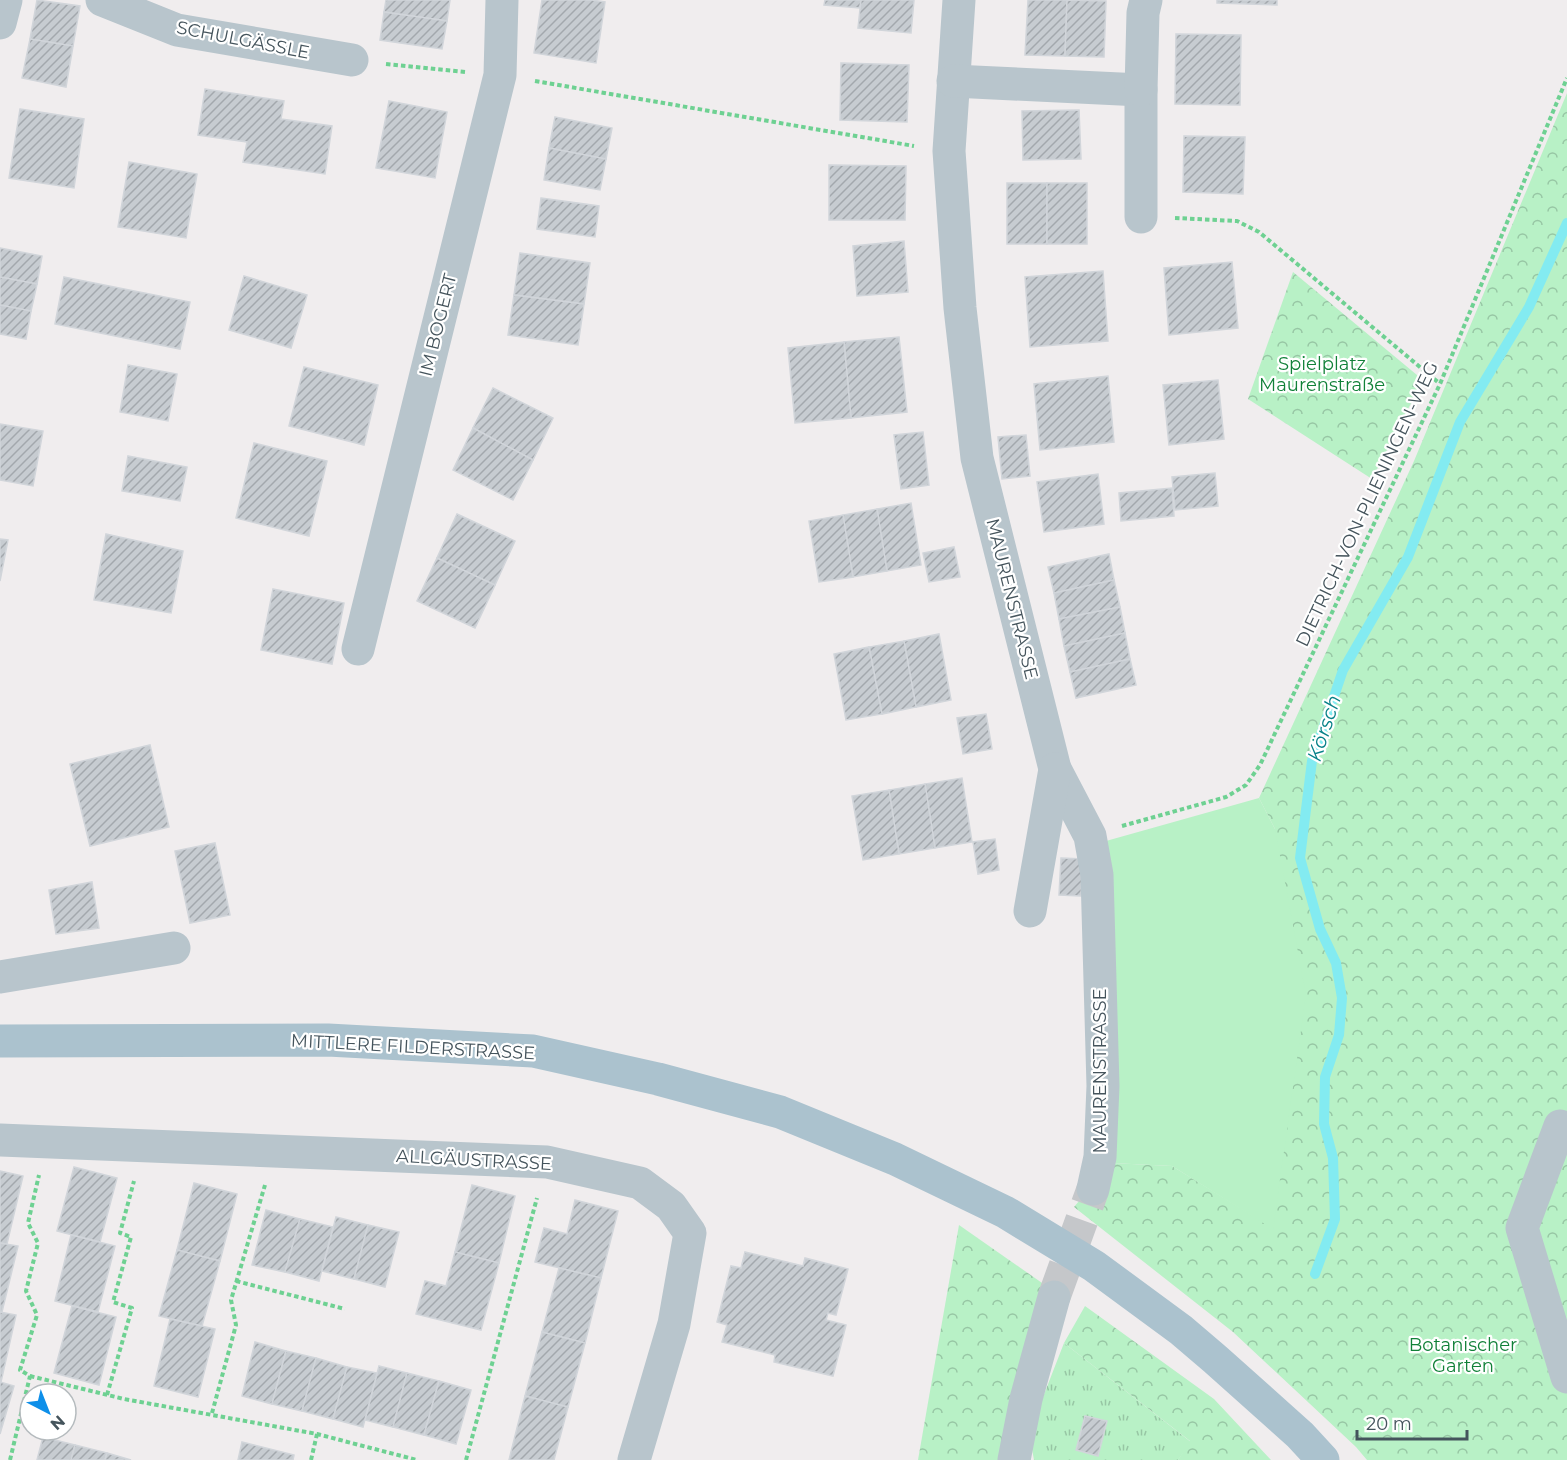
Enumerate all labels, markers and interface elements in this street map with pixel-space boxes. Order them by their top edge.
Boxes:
street label: SCHULGÄSSLE [175,16,311,64]
street label: IM BOGERT [415,271,462,379]
park label: Spielplatz Maurenstraße [1259,353,1385,396]
street label: DIETRICH-VON-PLIENINGEN-WEG [1291,358,1443,650]
street label: MAURENSTRASSE [981,516,1043,682]
water label: Körsch [1302,692,1346,764]
street label: MAURENSTRASSE [1089,988,1111,1154]
street label: MITTLERE FILDERSTRASSE [290,1030,536,1064]
street label: ALLGÄUSTRASSE [396,1145,552,1175]
park label: Botanischer Garten [1409,1334,1517,1377]
north arrow [18,1382,78,1442]
scale bar [1357,1403,1466,1441]
text: N [47,1411,69,1434]
text: 20 m [1366,1413,1412,1435]

